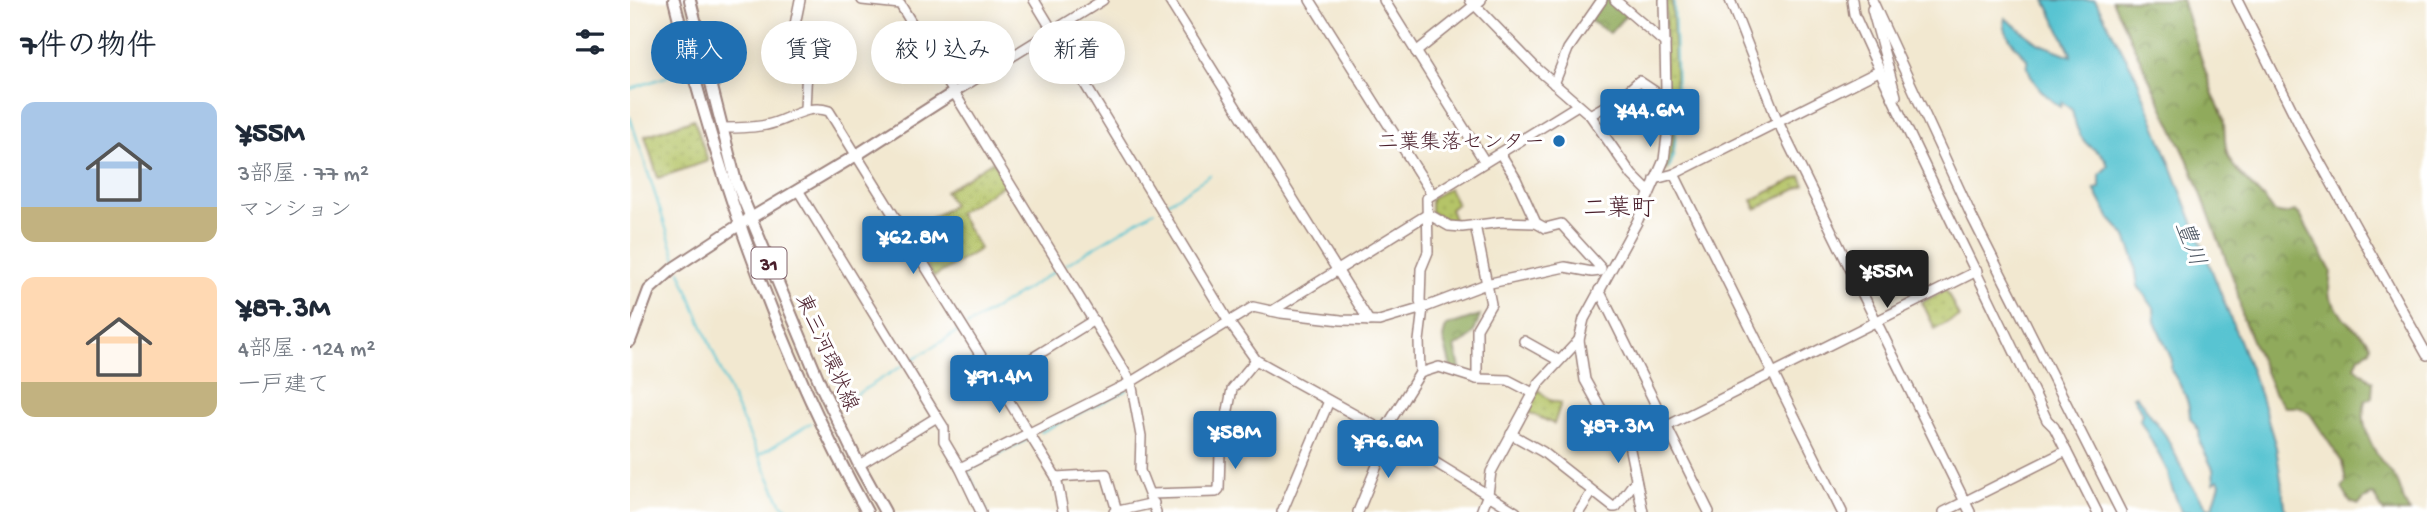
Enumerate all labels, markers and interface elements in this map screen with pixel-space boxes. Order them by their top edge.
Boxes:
chip: 購入 [651,21,747,84]
chip: 賃貸 [761,21,857,84]
chip: 絞り込み [871,21,1015,84]
chip: 新着 [1029,21,1125,84]
icon: filters [571,23,609,61]
text: 7件の物件 [21,31,157,66]
pin: ¥44.6M [1593,90,1707,149]
text: ¥44.6M [1616,98,1684,125]
text: ¥55M [238,118,304,153]
icon: home [77,130,161,214]
place label: 二葉集落センター [1378,130,1545,157]
marker: 二葉集落センター [1551,133,1567,149]
text: 3部屋 · 77 m² [238,162,369,189]
district label: 二葉町 [1583,195,1655,225]
text: マンション [238,198,352,225]
pin: ¥62.8M [856,216,970,276]
water label: 豊川 [2168,218,2210,270]
text: ¥62.8M [878,225,948,252]
road number: 31 [752,247,786,278]
pin: ¥55M [1846,250,1928,310]
text: ¥55M [1862,259,1912,286]
street label: 東三河環状線 [788,290,864,416]
text: ¥87.3M [238,293,330,328]
icon: home [77,305,161,389]
text: 4部屋 · 124 m² [238,337,375,364]
pin: ¥91.4M [942,356,1056,415]
text: ¥91.4M [966,364,1032,391]
text: 一戸建て [238,373,330,400]
pin: ¥87.3M [1561,406,1675,465]
pin: ¥58M [1194,412,1276,471]
text: ¥87.3M [1583,414,1653,441]
text: ¥58M [1209,420,1261,447]
pin: ¥76.6M [1331,420,1445,480]
text: ¥76.6M [1353,429,1423,456]

